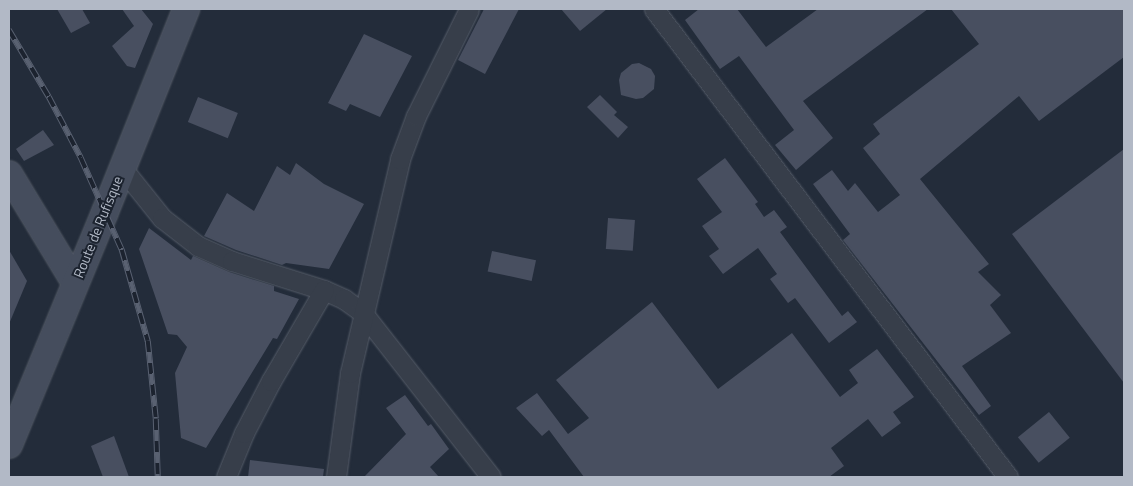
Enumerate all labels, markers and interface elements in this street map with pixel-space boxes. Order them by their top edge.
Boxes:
street label: Route de Rufisque [70,174,126,280]

